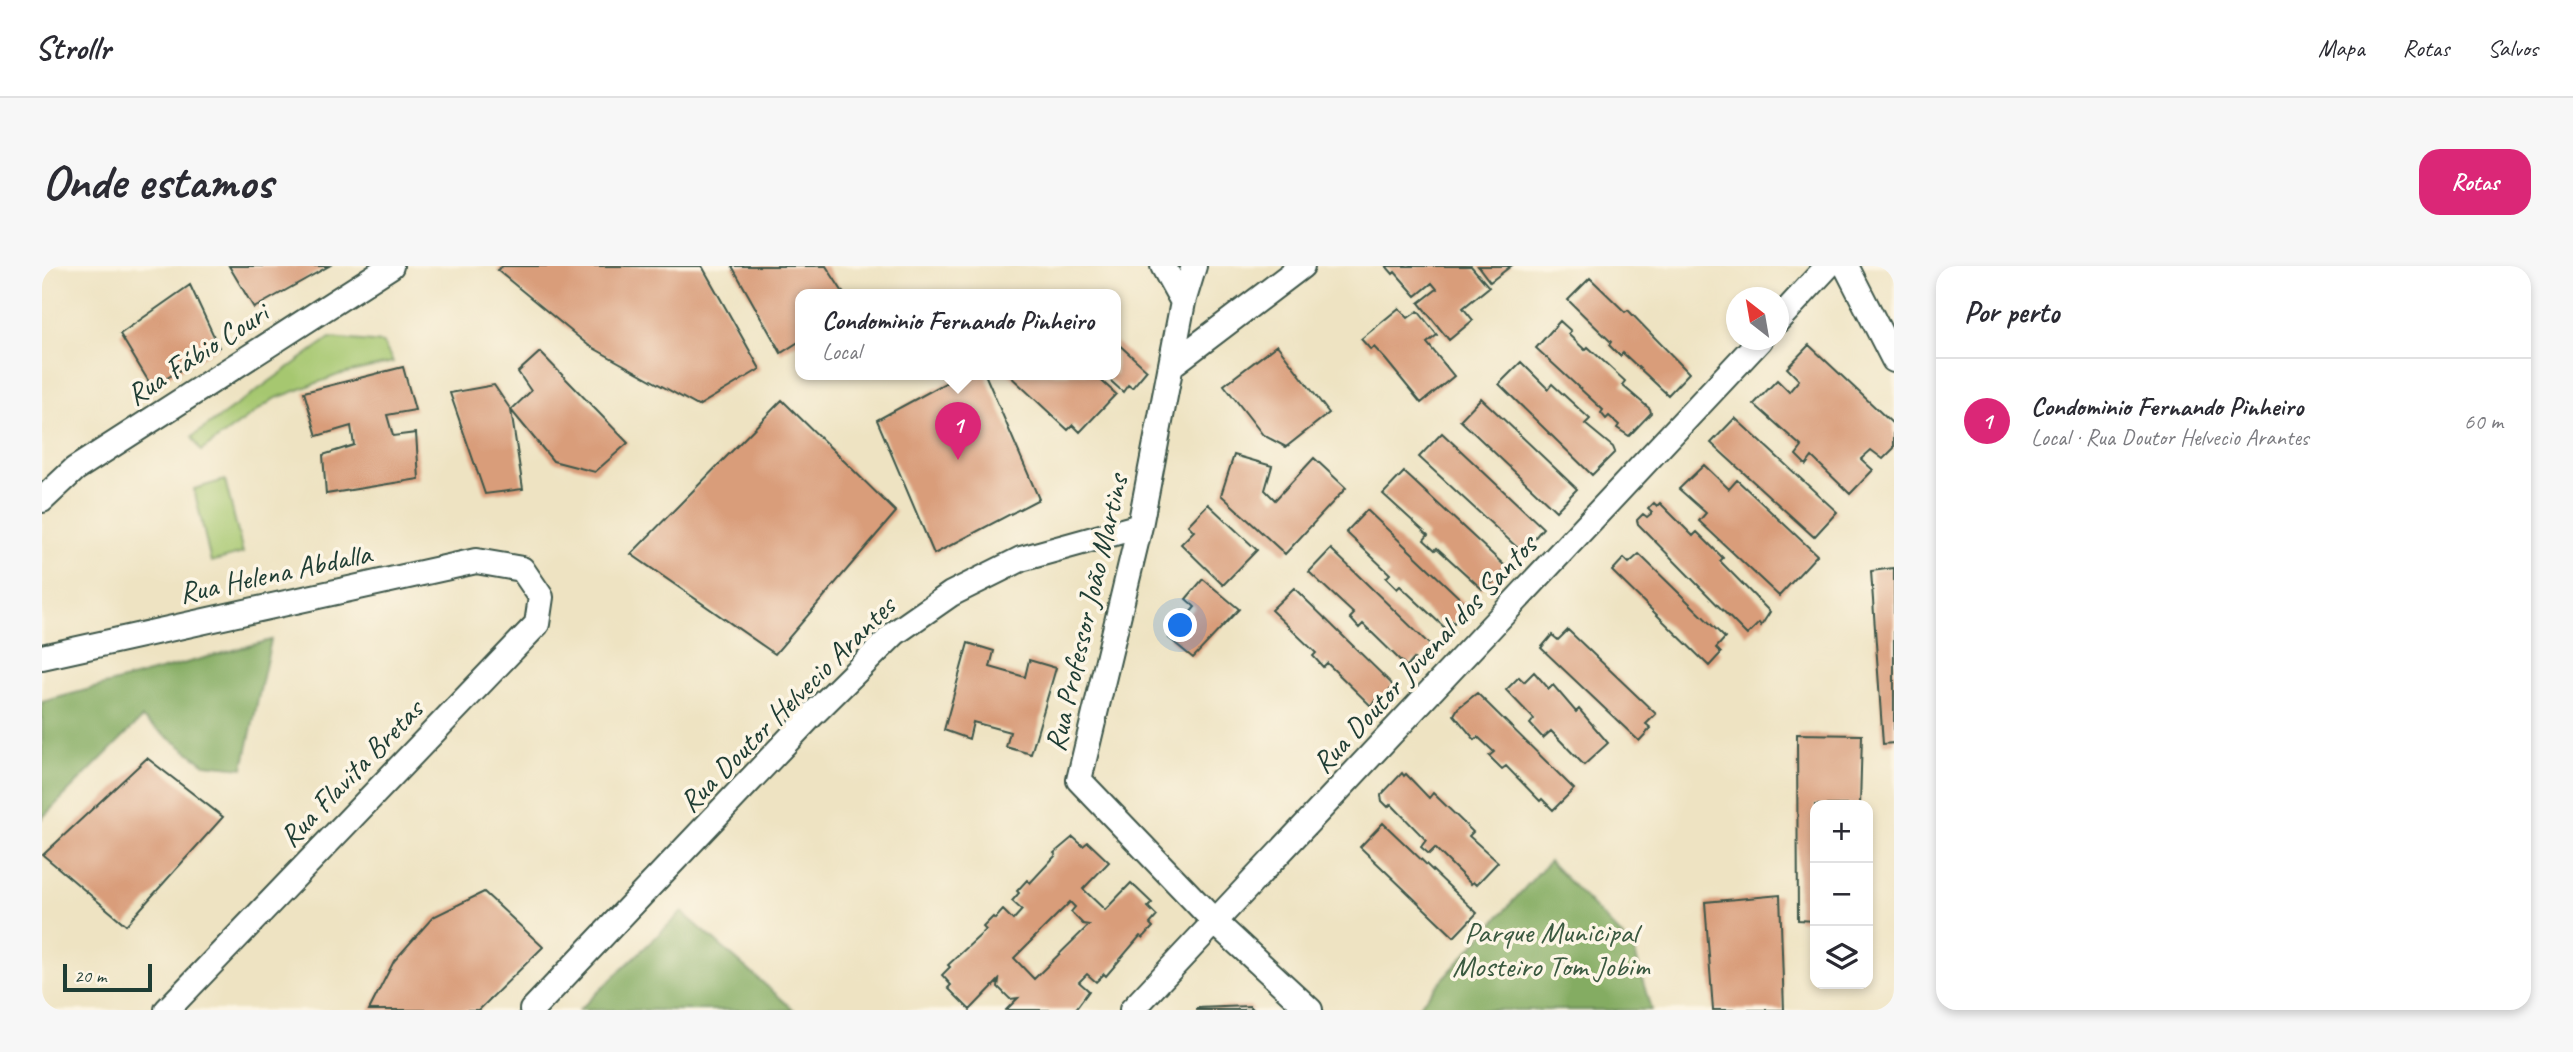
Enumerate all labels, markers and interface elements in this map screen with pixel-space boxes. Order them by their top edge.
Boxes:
text: Strollr [35,27,110,69]
text: Mapa [2318,33,2365,63]
text: Rotas [2403,33,2449,63]
text: Salvos [2487,33,2538,63]
button: Rotas [2419,149,2531,215]
text: Onde estamos [42,151,272,213]
north arrow [1726,287,1789,350]
popup [795,289,1121,380]
street label: Rua Fábio Couri [119,292,278,414]
text: Por perto [1964,293,2059,331]
text: Condominio Fernando Pinheiro [822,304,1094,337]
text: Local [822,337,861,366]
text: Condominio Fernando Pinheiro [2031,390,2303,423]
pin: 1 [935,402,981,460]
text: 1 [1982,407,1992,436]
text: 60 m [2464,407,2503,436]
text: Local · Rua Doutor Helvecio Arantes [2031,423,2309,452]
street label: Rua Professor João Martins [1036,468,1137,755]
street label: Rua Doutor Juvenal dos Santos [1304,525,1546,781]
street label: Rua Helena Abdalla [176,534,376,612]
street label: Rua Doutor Helvecio Arantes [671,586,905,820]
your location [1163,608,1197,642]
street label: Rua Flavita Bretas [271,689,433,855]
map controls [1810,800,1873,989]
button: + [1810,800,1873,863]
button: − [1810,863,1873,926]
park label: Parque Municipal Mosteiro Tom Jobim [1452,913,1651,985]
button: layers [1810,926,1873,989]
scale bar [63,961,152,993]
text: 20 m [74,964,106,988]

